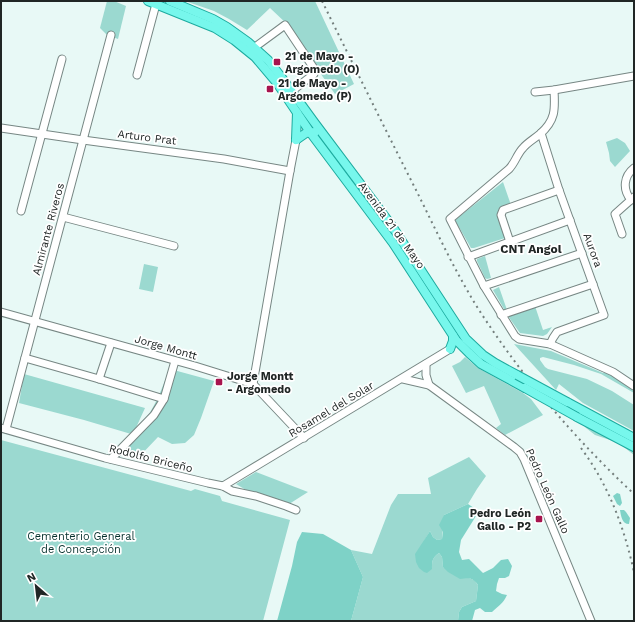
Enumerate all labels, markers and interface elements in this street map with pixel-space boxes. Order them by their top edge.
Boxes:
place label: 21 de Mayo - Argomedo (O) [285,50,360,76]
marker: 21 de Mayo - Argomedo (O) [272,57,282,67]
place label: 21 de Mayo - Argomedo (P) [278,77,352,103]
marker: 21 de Mayo - Argomedo (P) [265,84,275,94]
street label: Arturo Prat [117,127,177,148]
street label: Avenida 21 de Mayo [356,179,428,271]
street label: Almirante Riveros [30,181,67,277]
street label: Aurora [580,231,605,269]
district label: CNT Angol [500,242,562,256]
street label: Jorge Montt [133,332,199,363]
place label: Jorge Montt - Argomedo [227,370,293,396]
marker: Jorge Montt - Argomedo [214,377,224,387]
street label: Rosamel del Solar [286,379,377,440]
street label: Rodolfo Briceño [108,442,194,475]
street label: Pedro León Gallo [523,447,572,536]
place label: Pedro León Gallo - P2 [470,507,531,533]
marker: Pedro León Gallo - P2 [534,514,544,524]
park label: Cementerio General de Concepción [27,530,135,556]
north arrow [16,566,56,606]
text: N [25,570,38,585]

